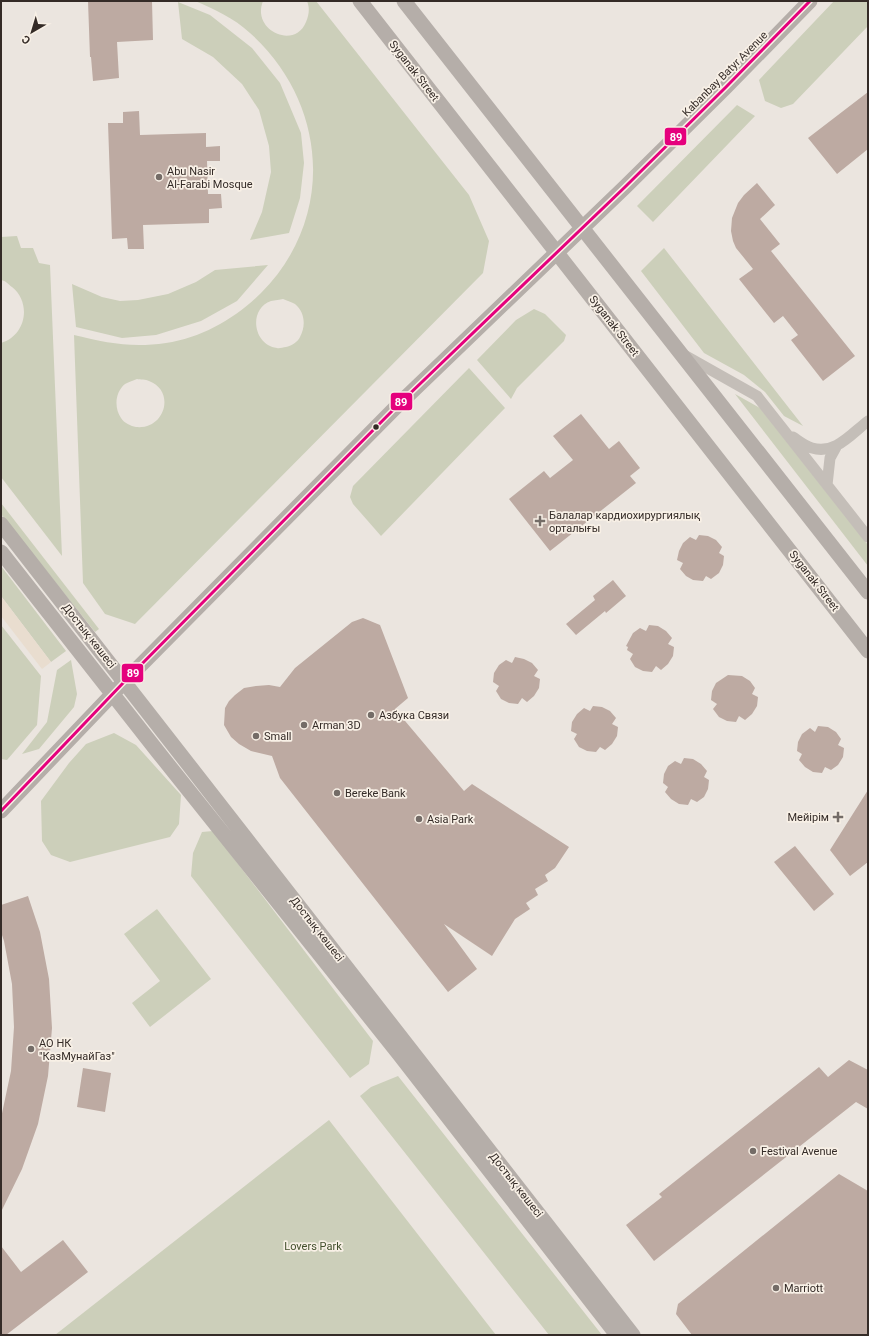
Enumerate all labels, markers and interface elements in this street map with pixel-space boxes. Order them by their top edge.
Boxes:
north arrow [12,12,52,52]
street label: Kabanbay Batyr Avenue [680,29,770,119]
text: С [19,32,33,47]
street label: Syganak Street [386,38,442,104]
line badge: 89 [664,127,687,146]
text: 89 [670,131,682,144]
place label: Abu Nasir Al-Farabi Mosque [167,165,253,191]
marker: Abu Nasir Al-Farabi Mosque [154,172,164,182]
street label: Syganak Street [586,293,642,359]
line badge: 89 [390,392,413,411]
text: 89 [395,396,407,409]
unlabelled marker [371,422,381,432]
place label: Балалар кардиохирургиялық орталығы [549,509,701,535]
marker: Балалар кардиохирургиялық орталығы [534,515,546,527]
street label: Syganak Street [786,548,842,614]
street label: Достық көшесі [60,601,118,671]
line badge: 89 [121,663,144,683]
text: 89 [127,667,139,680]
place label: Азбука Связи [379,709,449,722]
marker: Азбука Связи [366,710,376,720]
place label: Arman 3D [312,719,361,732]
marker: Arman 3D [299,720,309,730]
place label: Small [264,730,292,743]
marker: Small [251,731,261,741]
place label: Bereke Bank [345,787,406,800]
marker: Bereke Bank [332,788,342,798]
place label: Мейірім [788,811,829,824]
marker: Мейірім [832,811,844,823]
place label: Asia Park [427,813,474,826]
marker: Asia Park [414,814,424,824]
street label: Достық көшесі [288,894,346,964]
place label: АО НК "КазМунайГаз" [39,1037,115,1063]
marker: АО НК "КазМунайГаз" [26,1044,36,1054]
place label: Festival Avenue [761,1145,838,1158]
marker: Festival Avenue [748,1146,758,1156]
street label: Достық көшесі [487,1150,545,1220]
park label: Lovers Park [284,1240,342,1253]
place label: Marriott [784,1282,824,1295]
marker: Marriott [771,1283,781,1293]

